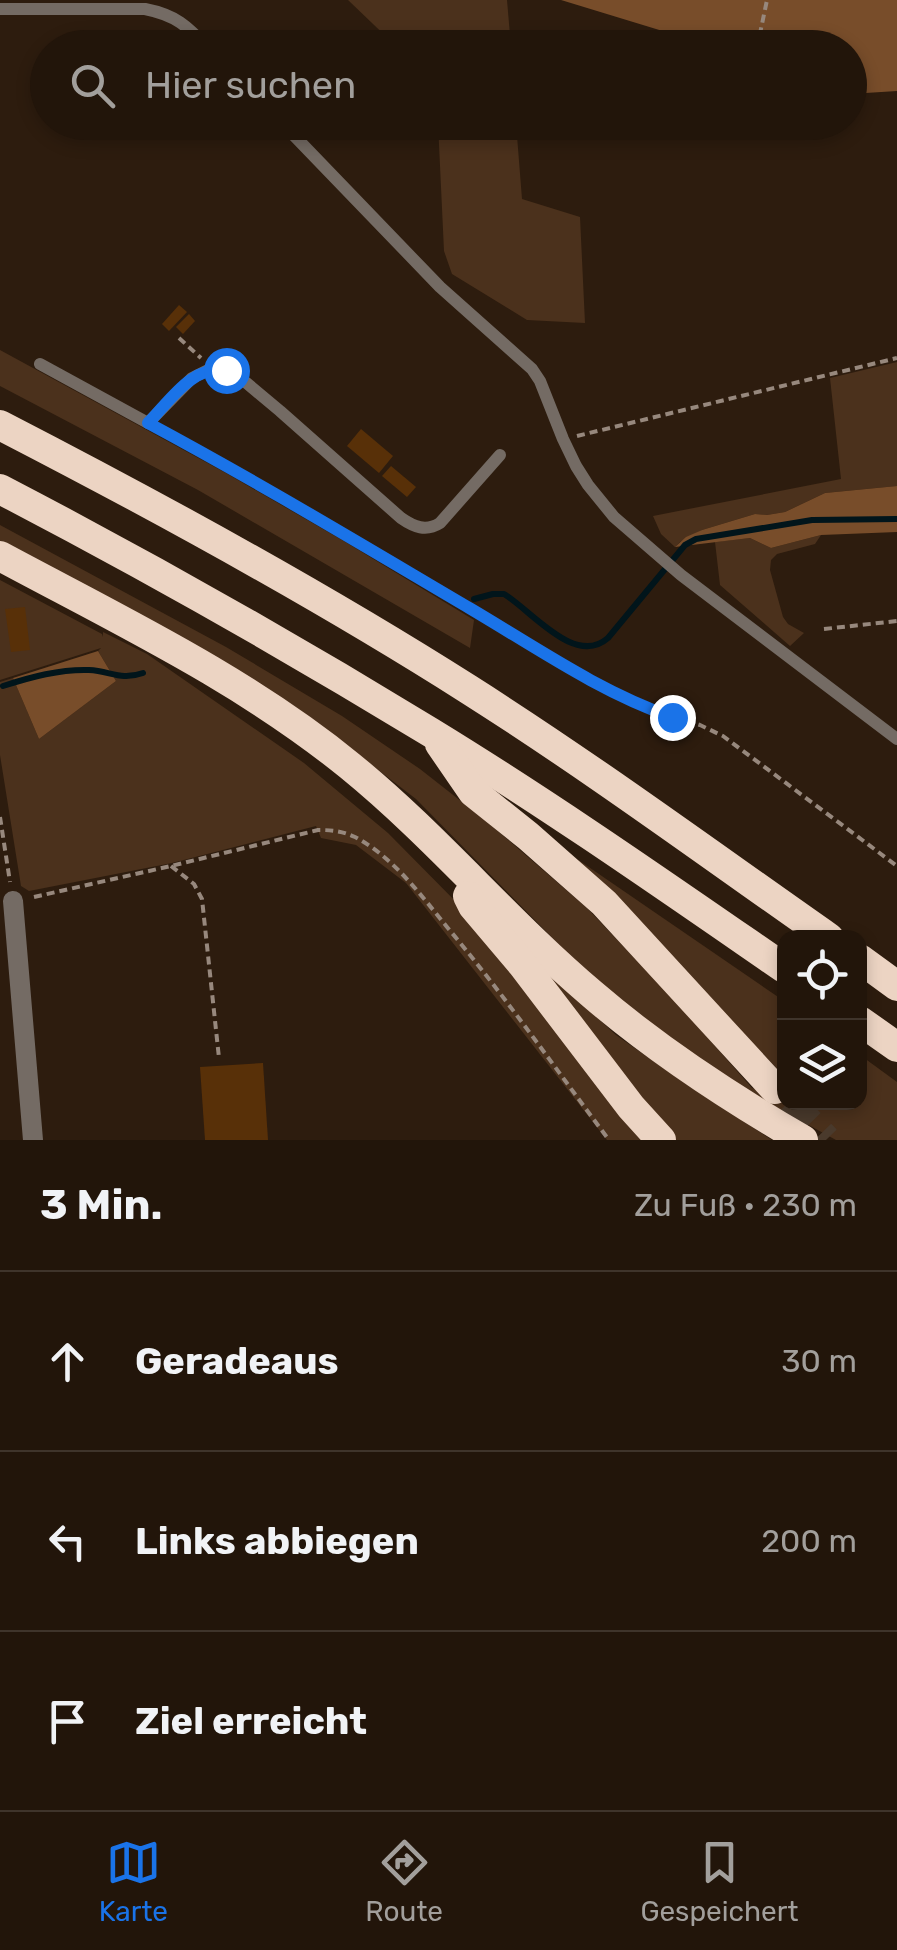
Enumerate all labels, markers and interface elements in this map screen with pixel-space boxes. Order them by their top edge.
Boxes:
search box [30,30,867,140]
icon: search [65,58,120,113]
text: Hier suchen [145,62,356,108]
route start [204,348,250,394]
route end [650,695,696,741]
map controls [777,930,867,1110]
button: locate [777,930,867,1020]
button: layers [777,1020,867,1110]
text: 3 Min. [40,1180,162,1230]
text: Zu Fuß · 230 m [634,1186,857,1224]
icon: ahead [40,1334,95,1389]
text: Geradeaus [135,1338,339,1384]
text: 30 m [781,1342,857,1380]
icon: left [40,1514,95,1569]
text: Links abbiegen [135,1518,419,1564]
text: 200 m [761,1522,857,1560]
icon: arrive [40,1694,95,1749]
text: Ziel erreicht [135,1698,367,1744]
tab: Karte [99,1835,168,1928]
tab: Route [365,1835,443,1928]
tab: Gespeichert [640,1835,798,1928]

